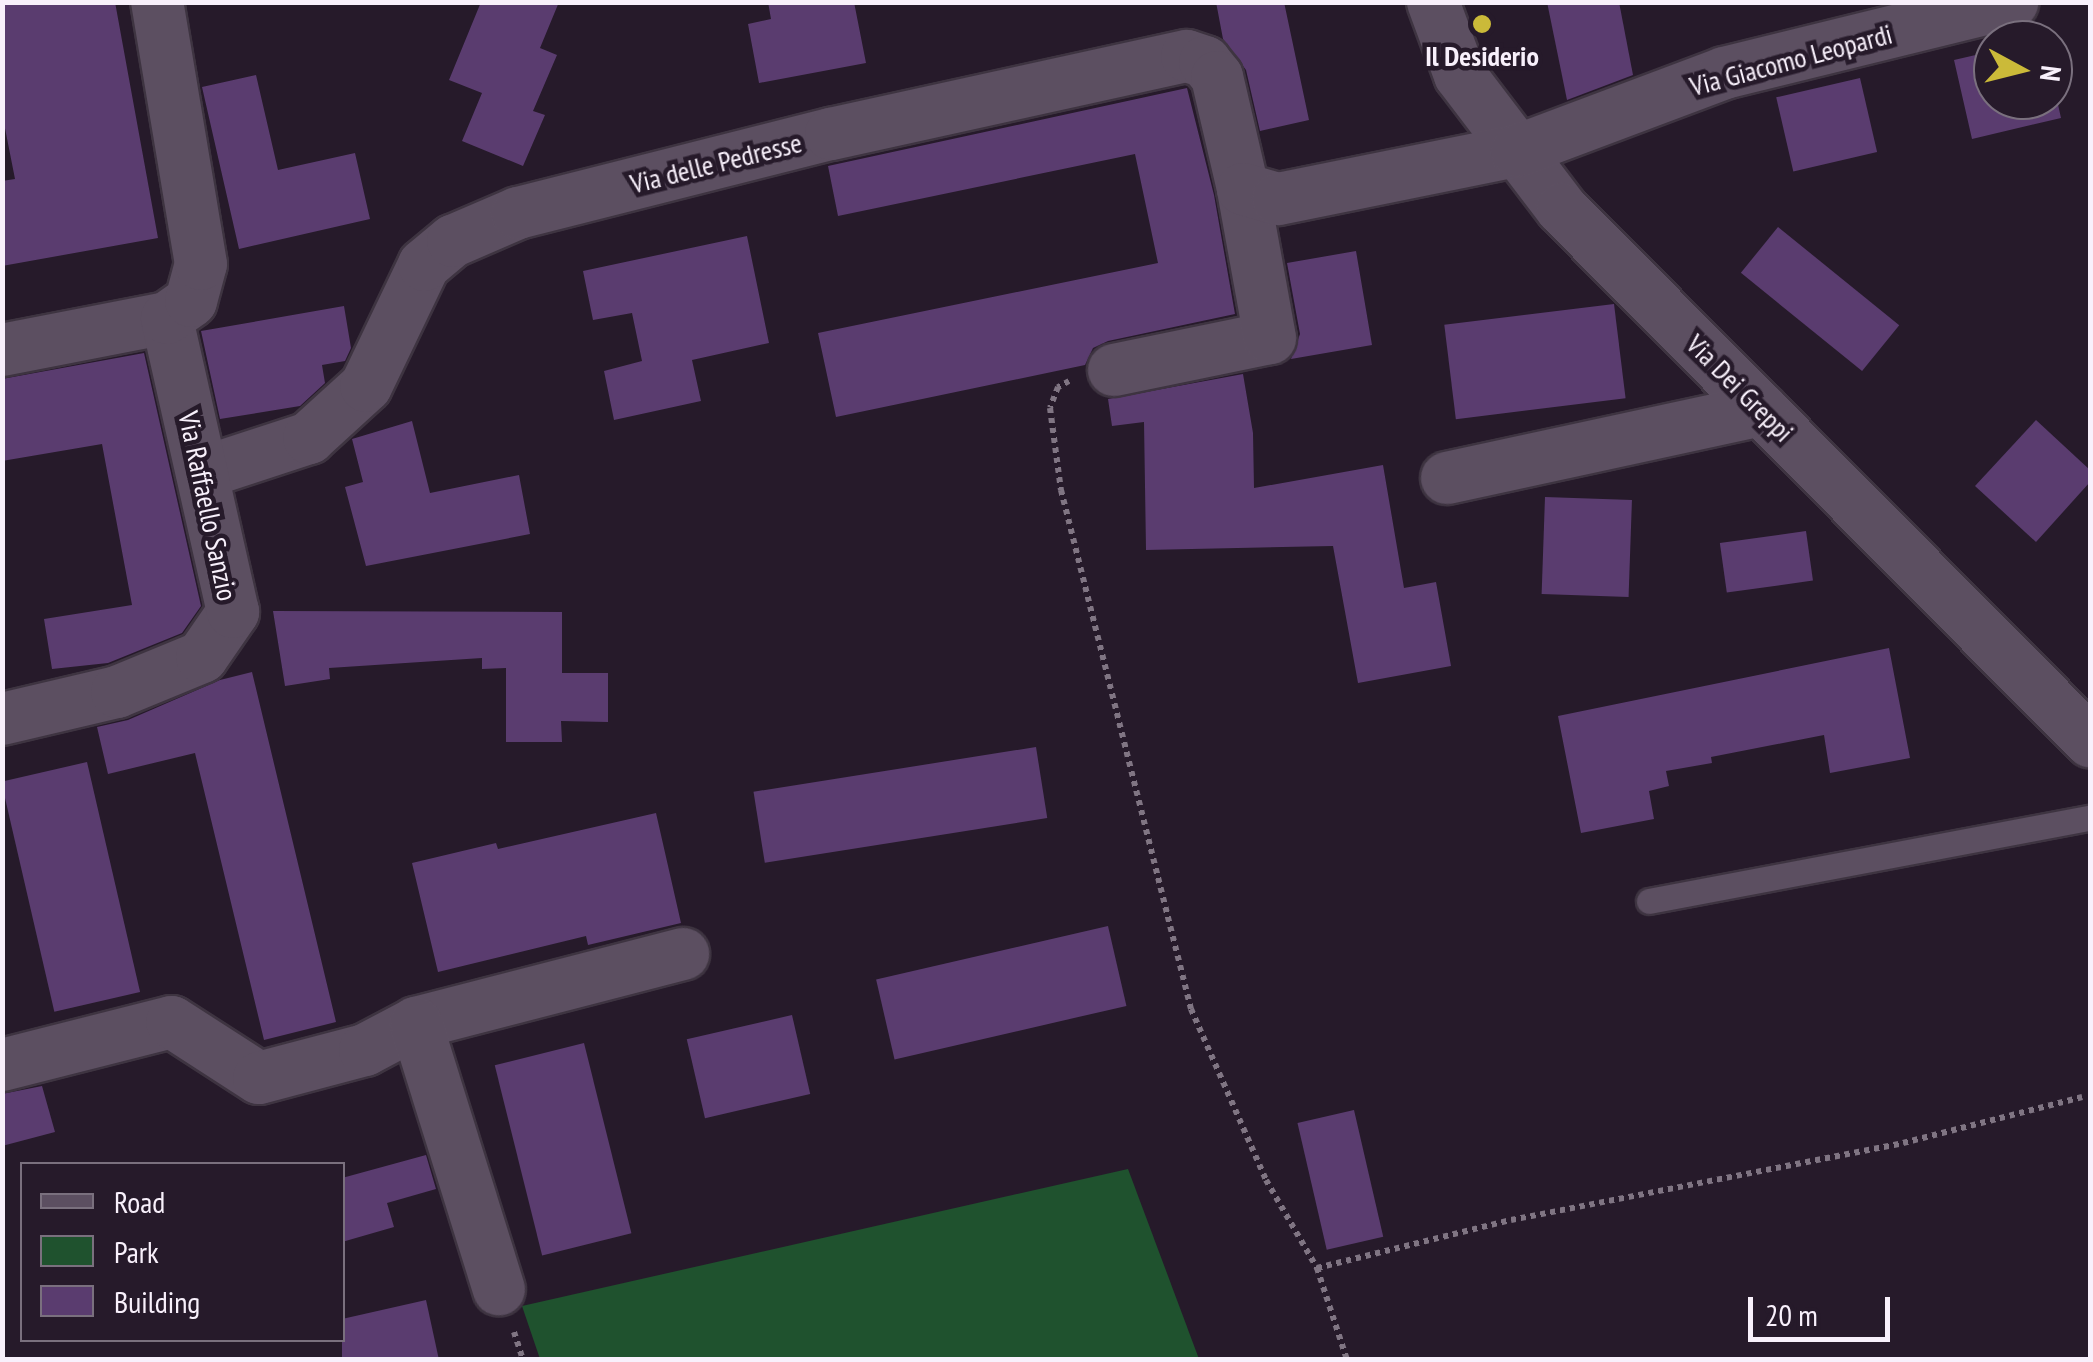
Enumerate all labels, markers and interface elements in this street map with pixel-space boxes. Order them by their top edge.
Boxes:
marker: Il Desiderio [1471,13,1493,35]
street label: Via Giacomo Leopardi [1686,17,1896,103]
north arrow [1973,20,2073,120]
place label: Il Desiderio [1425,39,1539,73]
text: N [2032,64,2071,83]
street label: Via delle Pedresse [627,125,805,201]
street label: Via Dei Greppi [1679,327,1801,449]
street label: Via Raffaello Sanzio [172,408,244,604]
legend [20,1162,345,1342]
text: Road [114,1182,165,1221]
text: Park [114,1232,159,1271]
scale bar [1753,1277,1896,1339]
text: Building [114,1282,200,1321]
text: 20 m [1765,1295,1818,1334]

